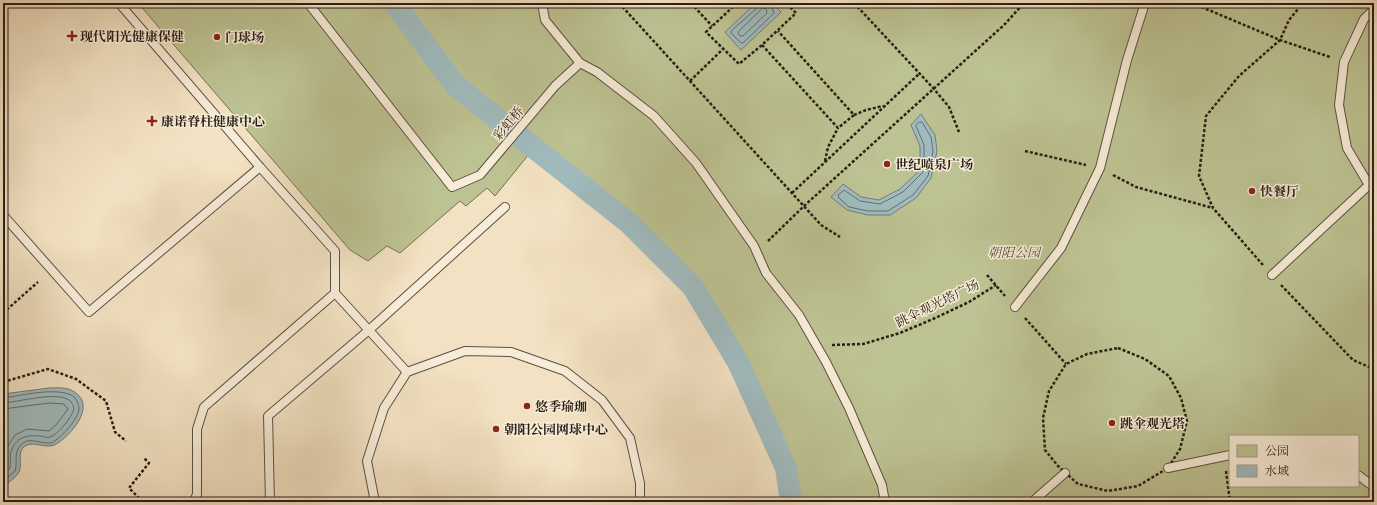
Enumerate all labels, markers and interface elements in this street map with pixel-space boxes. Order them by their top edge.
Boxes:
place label: 现代阳光健康保健 [80,28,184,44]
place label: 门球场 [225,29,264,45]
marker: 现代阳光健康保健 [67,31,77,41]
marker: 门球场 [212,32,222,42]
street label: 彩虹桥 [489,103,527,143]
place label: 康诺脊柱健康中心 [161,113,265,129]
marker: 康诺脊柱健康中心 [146,115,158,127]
place label: 世纪喷泉广场 [895,156,973,172]
marker: 世纪喷泉广场 [882,159,892,169]
place label: 快餐厅 [1260,183,1299,199]
marker: 快餐厅 [1247,186,1257,196]
park label: 朝阳公园 [988,244,1042,260]
street label: 跳伞观光塔广场 [893,276,981,330]
place label: 悠季瑜珈 [535,398,587,414]
marker: 悠季瑜珈 [522,401,532,411]
place label: 跳伞观光塔 [1120,415,1185,431]
marker: 跳伞观光塔 [1107,418,1117,428]
place label: 朝阳公园网球中心 [504,421,608,437]
marker: 朝阳公园网球中心 [491,424,501,434]
legend [1229,435,1359,487]
text: 公园 [1265,443,1289,458]
text: 水域 [1265,463,1289,478]

